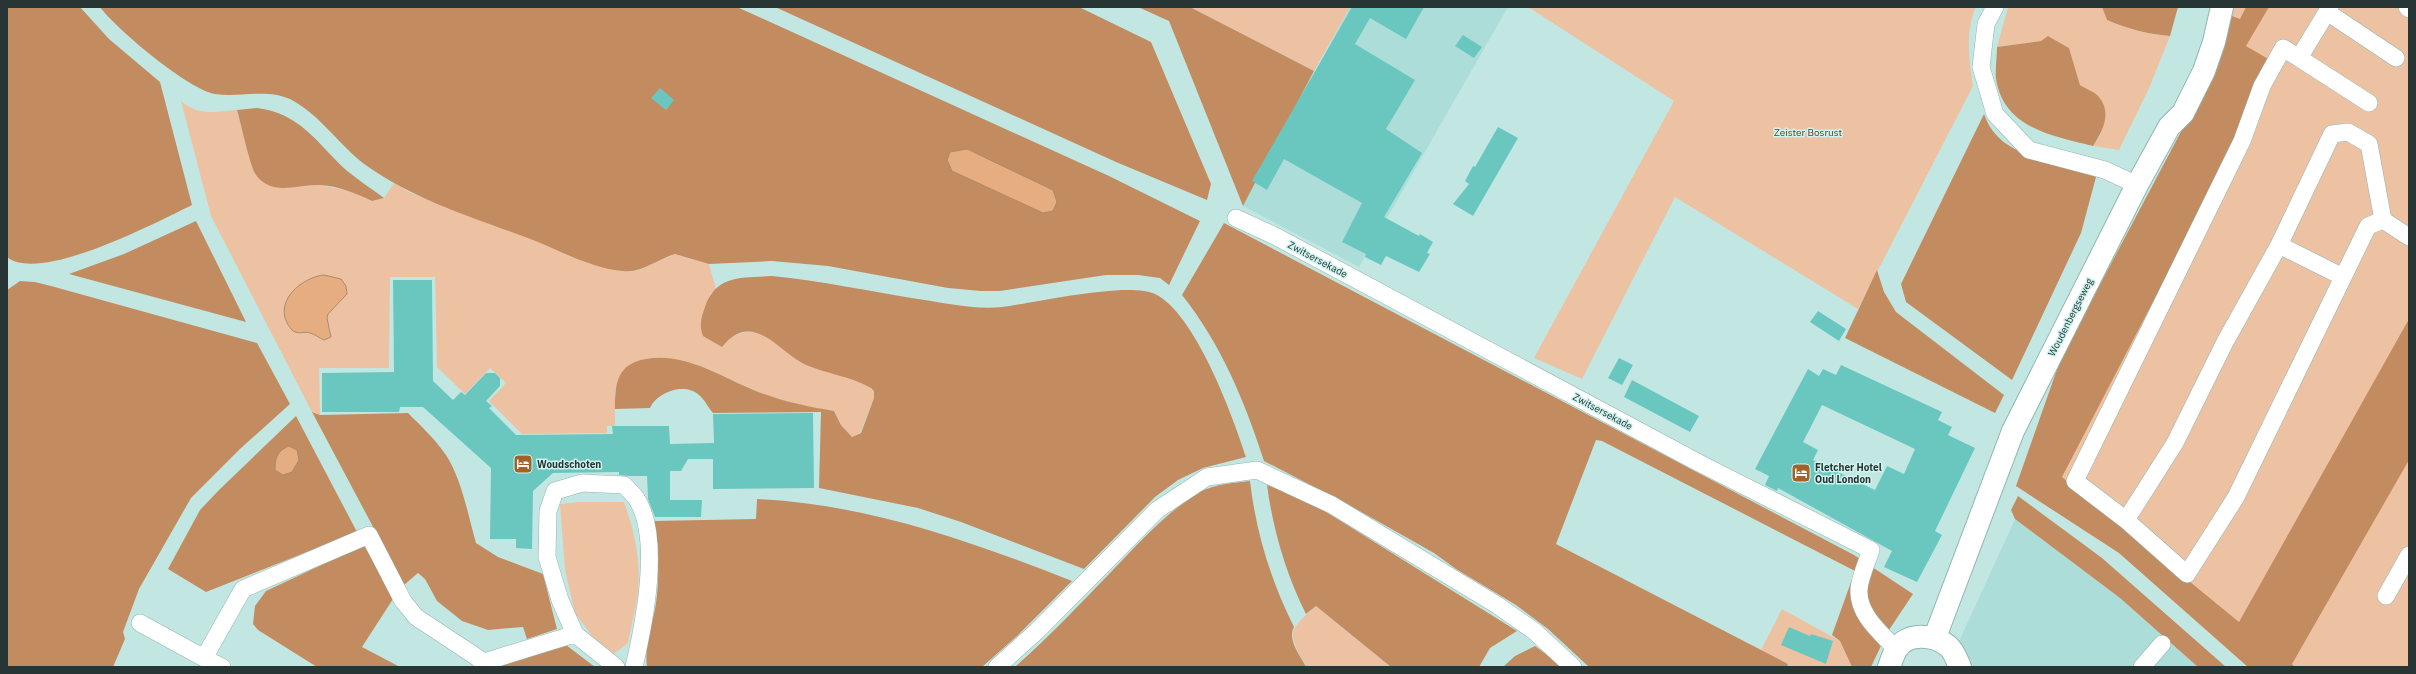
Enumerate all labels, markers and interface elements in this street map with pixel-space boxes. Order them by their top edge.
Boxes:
park label: Zeister Bosrust [1774,126,1843,139]
street label: Zwitsersekade [1286,238,1350,281]
street label: Woudenbergseweg [2045,275,2096,358]
street label: Zwitsersekade [1571,390,1635,433]
hotel icon: Woudschoten [512,453,534,475]
place label: Woudschoten [537,458,601,471]
place label: Fletcher Hotel Oud London [1815,461,1882,486]
hotel icon: Fletcher Hotel Oud London [1790,462,1812,484]

